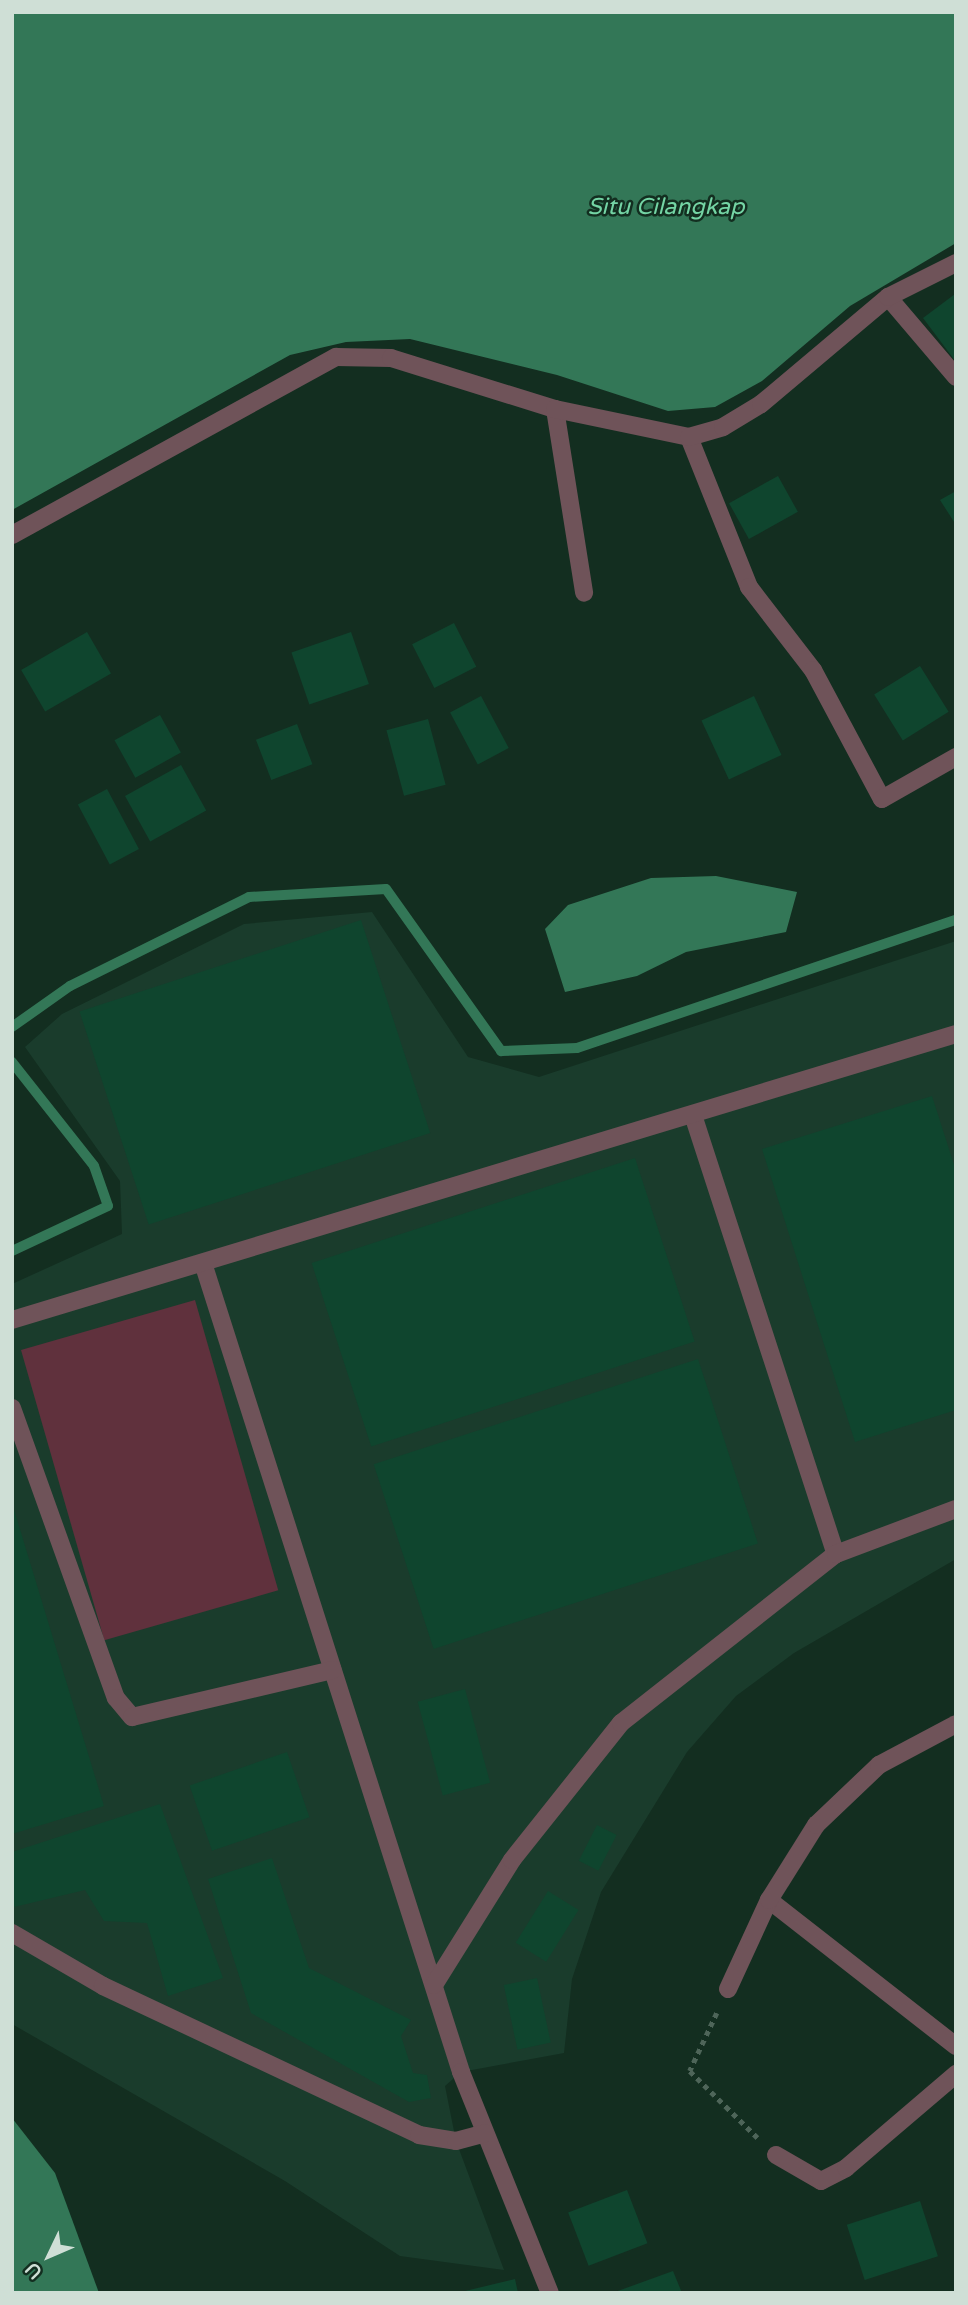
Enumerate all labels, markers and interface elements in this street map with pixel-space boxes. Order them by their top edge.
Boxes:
water label: Situ Cilangkap [587,193,745,221]
north arrow [14,2221,84,2291]
text: U [21,2258,47,2283]

